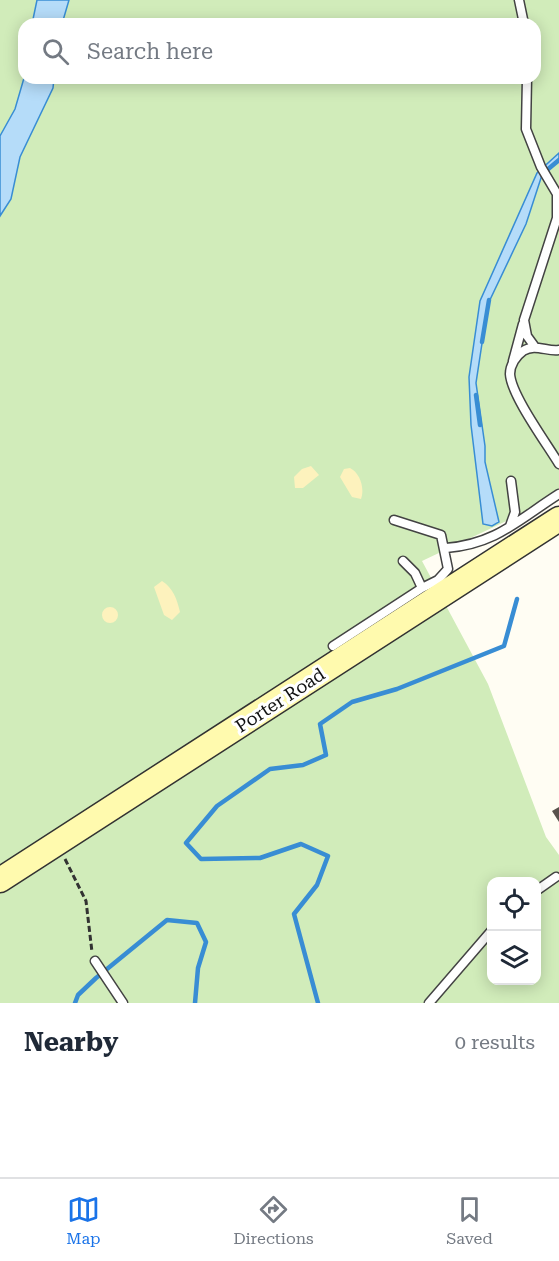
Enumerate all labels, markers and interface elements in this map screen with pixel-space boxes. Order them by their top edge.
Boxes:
search box [18,18,541,84]
icon: search [39,35,72,68]
text: Search here [87,39,213,64]
street label: Porter Road [231,663,329,737]
map controls [487,877,541,985]
button: locate [487,877,541,931]
button: layers [487,931,541,985]
text: Nearby [24,1027,118,1057]
text: 0 results [455,1030,535,1054]
tab: Map [66,1193,101,1248]
tab: Directions [233,1193,314,1248]
tab: Saved [446,1193,493,1248]

